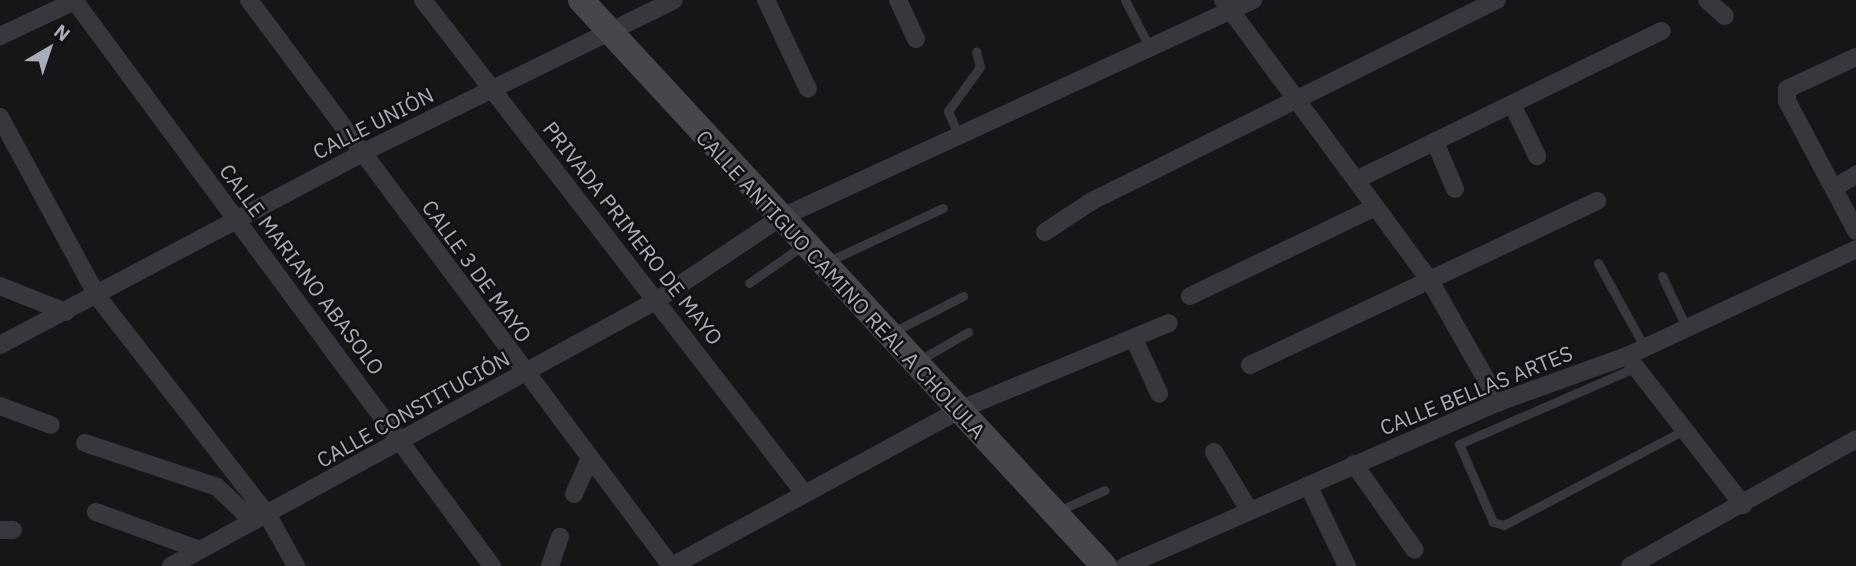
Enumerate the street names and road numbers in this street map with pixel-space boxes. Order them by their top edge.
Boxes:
street label: CALLE UNIÓN [308,82,438,164]
street label: PRIVADA PRIMERO DE MAYO [538,116,728,350]
street label: CALLE ANTIGUO CAMINO REAL A CHOLULA [691,124,991,444]
street label: CALLE MARIANO ABASOLO [214,159,390,379]
street label: CALLE 3 DE MAYO [417,195,537,347]
street label: CALLE BELLAS ARTES [1376,340,1576,440]
street label: CALLE CONSTITUCIÓN [312,345,514,473]

